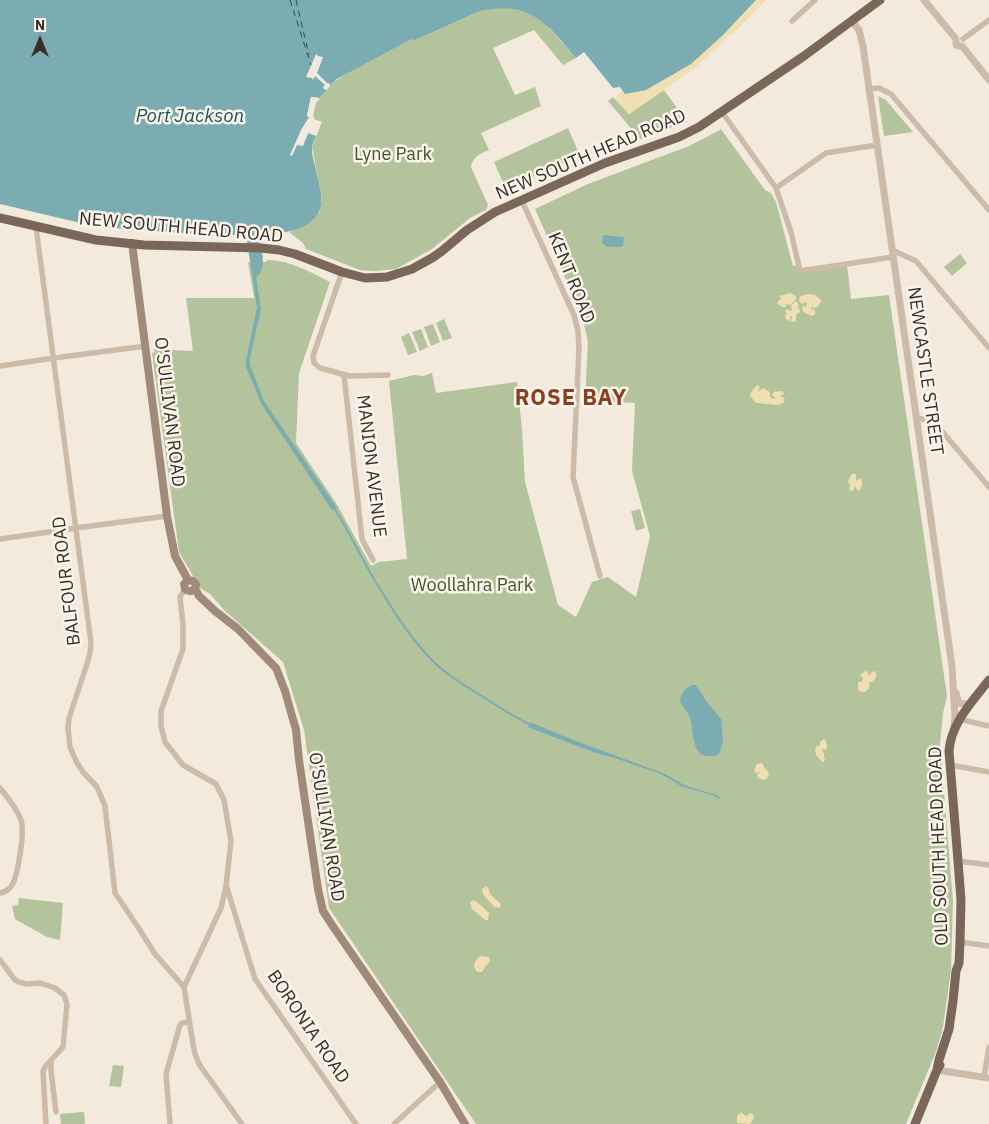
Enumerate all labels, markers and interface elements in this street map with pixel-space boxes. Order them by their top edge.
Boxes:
north arrow [15,15,65,65]
text: N [35,16,45,34]
street label: NEW SOUTH HEAD ROAD [493,105,689,205]
water label: Port Jackson [136,106,244,128]
park label: Lyne Park [354,144,432,166]
street label: NEW SOUTH HEAD ROAD [78,208,284,248]
street label: KENT ROAD [543,229,599,327]
street label: NEWCASTLE STREET [903,286,947,456]
street label: O'SULLIVAN ROAD [149,336,189,488]
district label: ROSE BAY [514,386,628,412]
street label: MANION AVENUE [352,393,390,539]
street label: BALFOUR ROAD [48,515,86,647]
park label: Woollahra Park [411,575,533,597]
street label: OLD SOUTH HEAD ROAD [925,746,953,946]
street label: O'SULLIVAN ROAD [304,751,348,903]
street label: BORONIA ROAD [262,966,354,1088]

